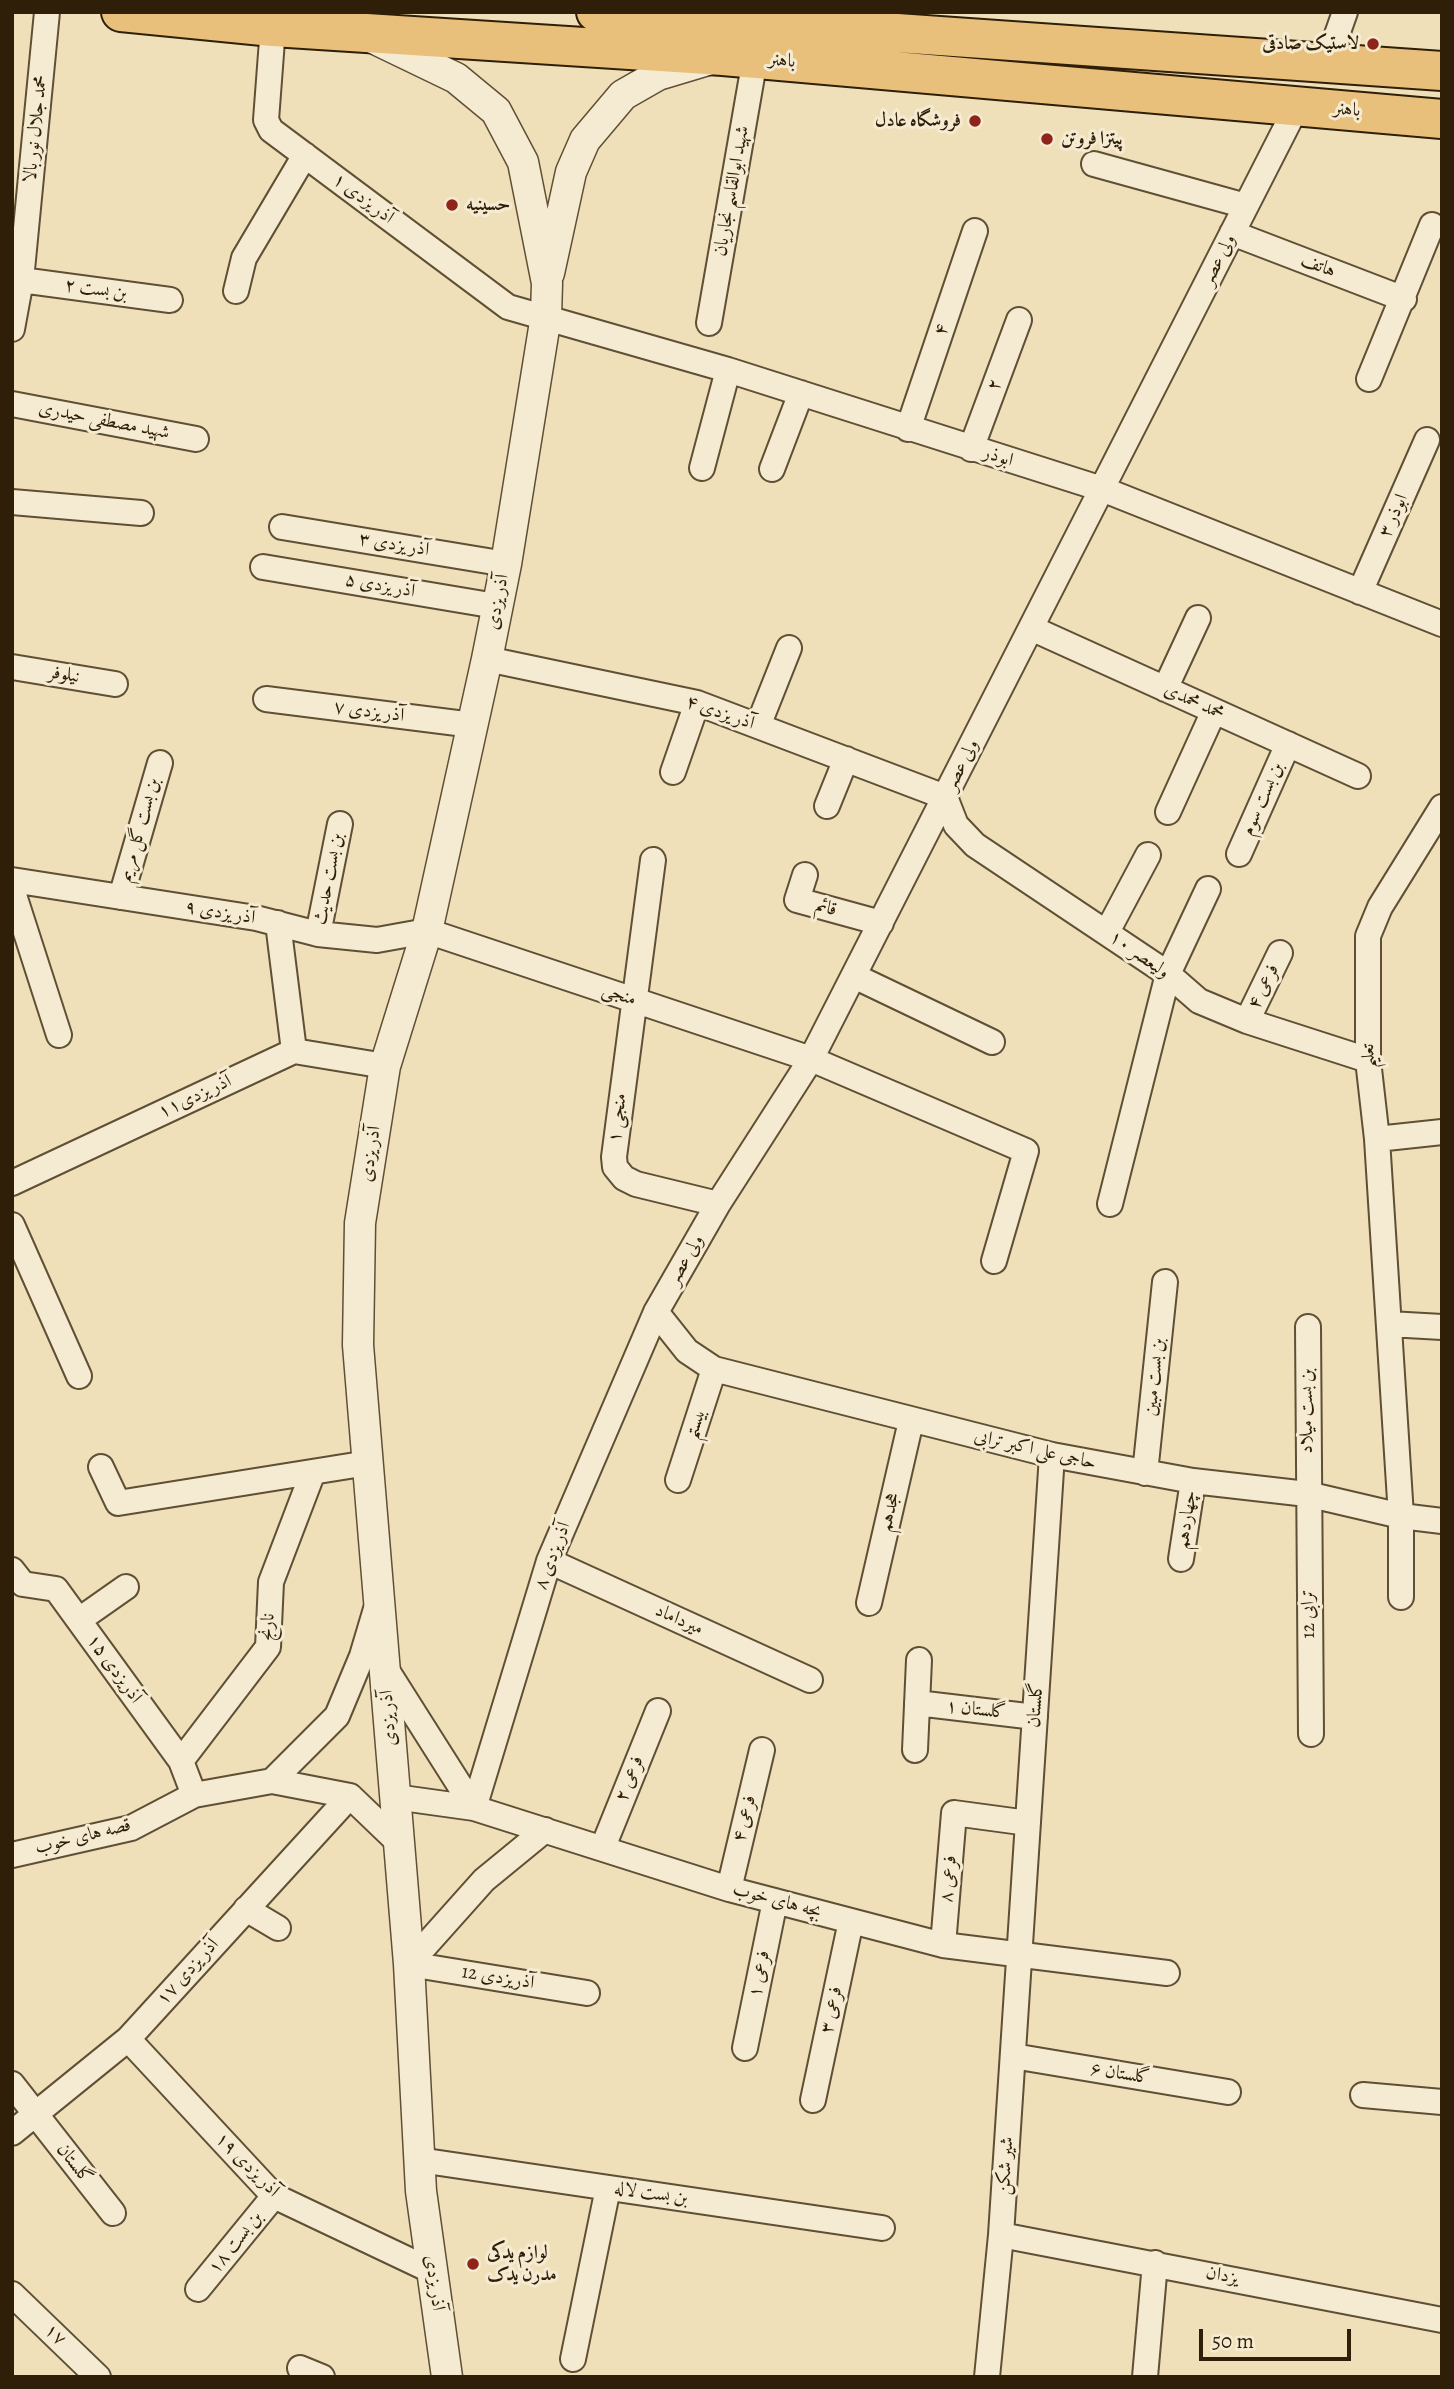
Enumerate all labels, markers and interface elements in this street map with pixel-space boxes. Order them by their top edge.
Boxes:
place label: لاستیک صادقی [1262,33,1359,55]
marker: لاستیک صادقی [1365,36,1381,52]
street label: باهنر [768,48,796,74]
street label: محمد جلال نور بالا [19,74,53,184]
street label: باهنر [1333,97,1361,123]
place label: فروشگاه عادل [875,110,961,132]
marker: فروشگاه عادل [967,113,983,129]
street label: شهید ابوالقاسم نجاریان [709,124,755,258]
place label: پیتزا فروتن [1061,128,1123,150]
marker: پیتزا فروتن [1039,131,1055,147]
street label: آذر یزدی ۱ [328,169,398,229]
place label: حسینیه [466,194,510,216]
marker: حسینیه [444,197,460,213]
street label: ولی عصر [1197,231,1241,289]
street label: هاتف [1297,249,1339,283]
street label: بن بست ۲ [63,274,129,306]
street label: ۴ [929,321,955,339]
street label: ۲ [982,376,1008,394]
street label: شهید مصطفی حیدری [36,397,172,445]
street label: ابوذر [980,442,1016,472]
street label: ابوذر ۳ [1374,491,1414,541]
street label: آذر یزدی ۳ [357,528,431,562]
street label: آذر یزدی ۵ [343,569,417,603]
street label: آذر یزدی [481,572,515,632]
street label: نیلوفر [47,661,81,689]
street label: محمد محمدی [1160,679,1228,725]
street label: ۴ آذر یزدی [683,691,757,735]
street label: آذر یزدی ۷ [332,696,406,728]
street label: ولی عصر [940,736,984,794]
street label: بن بست سوم [1237,759,1289,839]
street label: بن بست گل مریم [114,775,166,885]
street label: بن بست حدیث [309,831,349,927]
street label: قائم [813,894,839,922]
street label: آذر یزدی ۹ [183,896,257,930]
street label: ۱۰ ولیعصر [1104,926,1174,984]
street label: فرعی ۴ [1243,961,1285,1013]
street label: منجی [599,979,639,1011]
street label: تعلیم [1357,1043,1381,1069]
street label: آذر یزدی۱۱ [155,1070,235,1124]
street label: منجی ۱ [604,1092,632,1144]
street label: آذر یزدی [355,1125,387,1183]
street label: ولی عصر [663,1231,709,1289]
street label: بن بست مبین [1140,1337,1170,1417]
street label: بن بست میلاد [1296,1368,1318,1454]
street label: بیستم [680,1406,712,1442]
street label: حاجی علی اکبر ترابی [972,1425,1098,1475]
street label: چهاردهم [1172,1489,1202,1551]
street label: هجدهم [874,1490,906,1534]
street label: ۸ آذر یزدی [530,1519,576,1593]
street label: ترابی 12 [1297,1589,1321,1639]
street label: میرداماد [651,1599,707,1641]
street label: نارنج [255,1612,281,1642]
street label: ۱۵ آذریزدی [81,1630,147,1708]
street label: گلستان [1023,1682,1049,1728]
street label: آذر یزدی [376,1689,402,1747]
street label: گلستان ۱ [945,1696,1007,1724]
street label: فرعی ۲ [611,1753,649,1805]
street label: فرعی ۴ [728,1793,762,1845]
street label: قصه های خوب [33,1814,133,1860]
street label: فرعی ۸ [936,1854,962,1904]
street label: بچه های خوب [730,1878,824,1924]
street label: آذر یزدی ۱۷ [152,1934,224,2010]
street label: فرعی ۱ [744,1949,776,1999]
street label: آذریزدی 12 [460,1961,536,1995]
street label: فرعی ۳ [816,1984,848,2036]
street label: گلستان ۶ [1088,2058,1152,2090]
street label: آذر یزدی ۱۹ [210,2128,284,2202]
street label: شیر شکن [993,2136,1019,2196]
street label: گلستان [51,2139,97,2189]
street label: بن بست لاله [612,2178,690,2210]
street label: بن بست ۱۸ [204,2207,268,2279]
place label: لوازم یدکی مدرن یدک [487,2242,557,2286]
street label: آذر یزدی [419,2254,449,2312]
marker: لوازم یدکی مدرن یدک [465,2256,481,2272]
street label: یزدان [1204,2262,1240,2290]
scale bar [1202,2316,1354,2360]
street label: ۱۷ [39,2319,71,2351]
text: 50 m [1212,2327,1254,2355]

